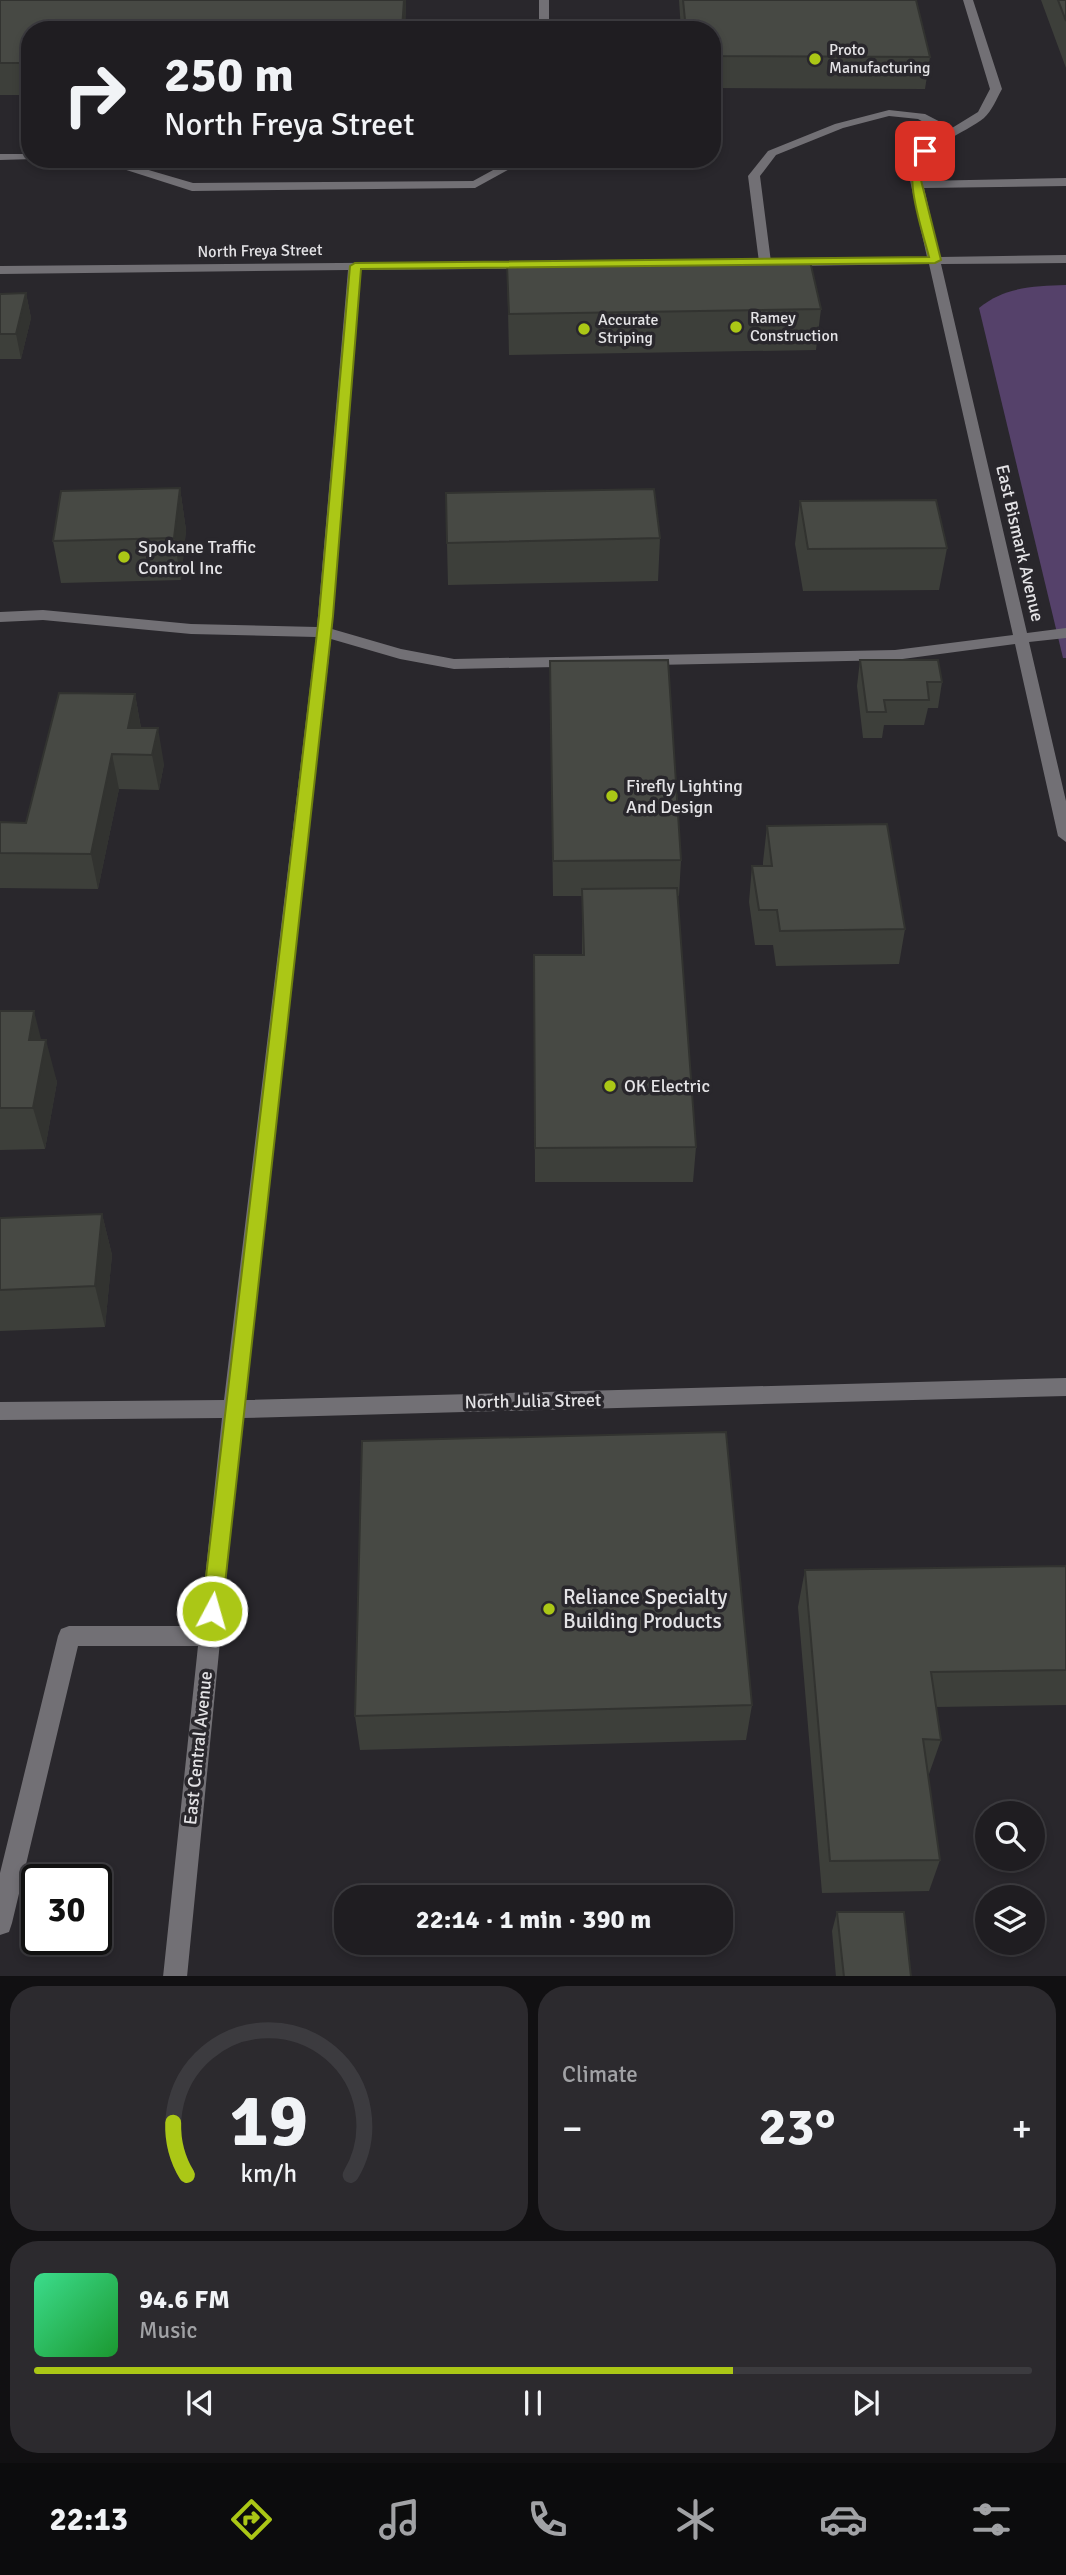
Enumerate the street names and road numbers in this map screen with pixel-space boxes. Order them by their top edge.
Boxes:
street label: North Freya Street [197,240,323,262]
street label: East Bismark Avenue [991,462,1049,624]
street label: North Julia Street [464,1389,602,1413]
street label: East Central Avenue [179,1670,217,1826]

